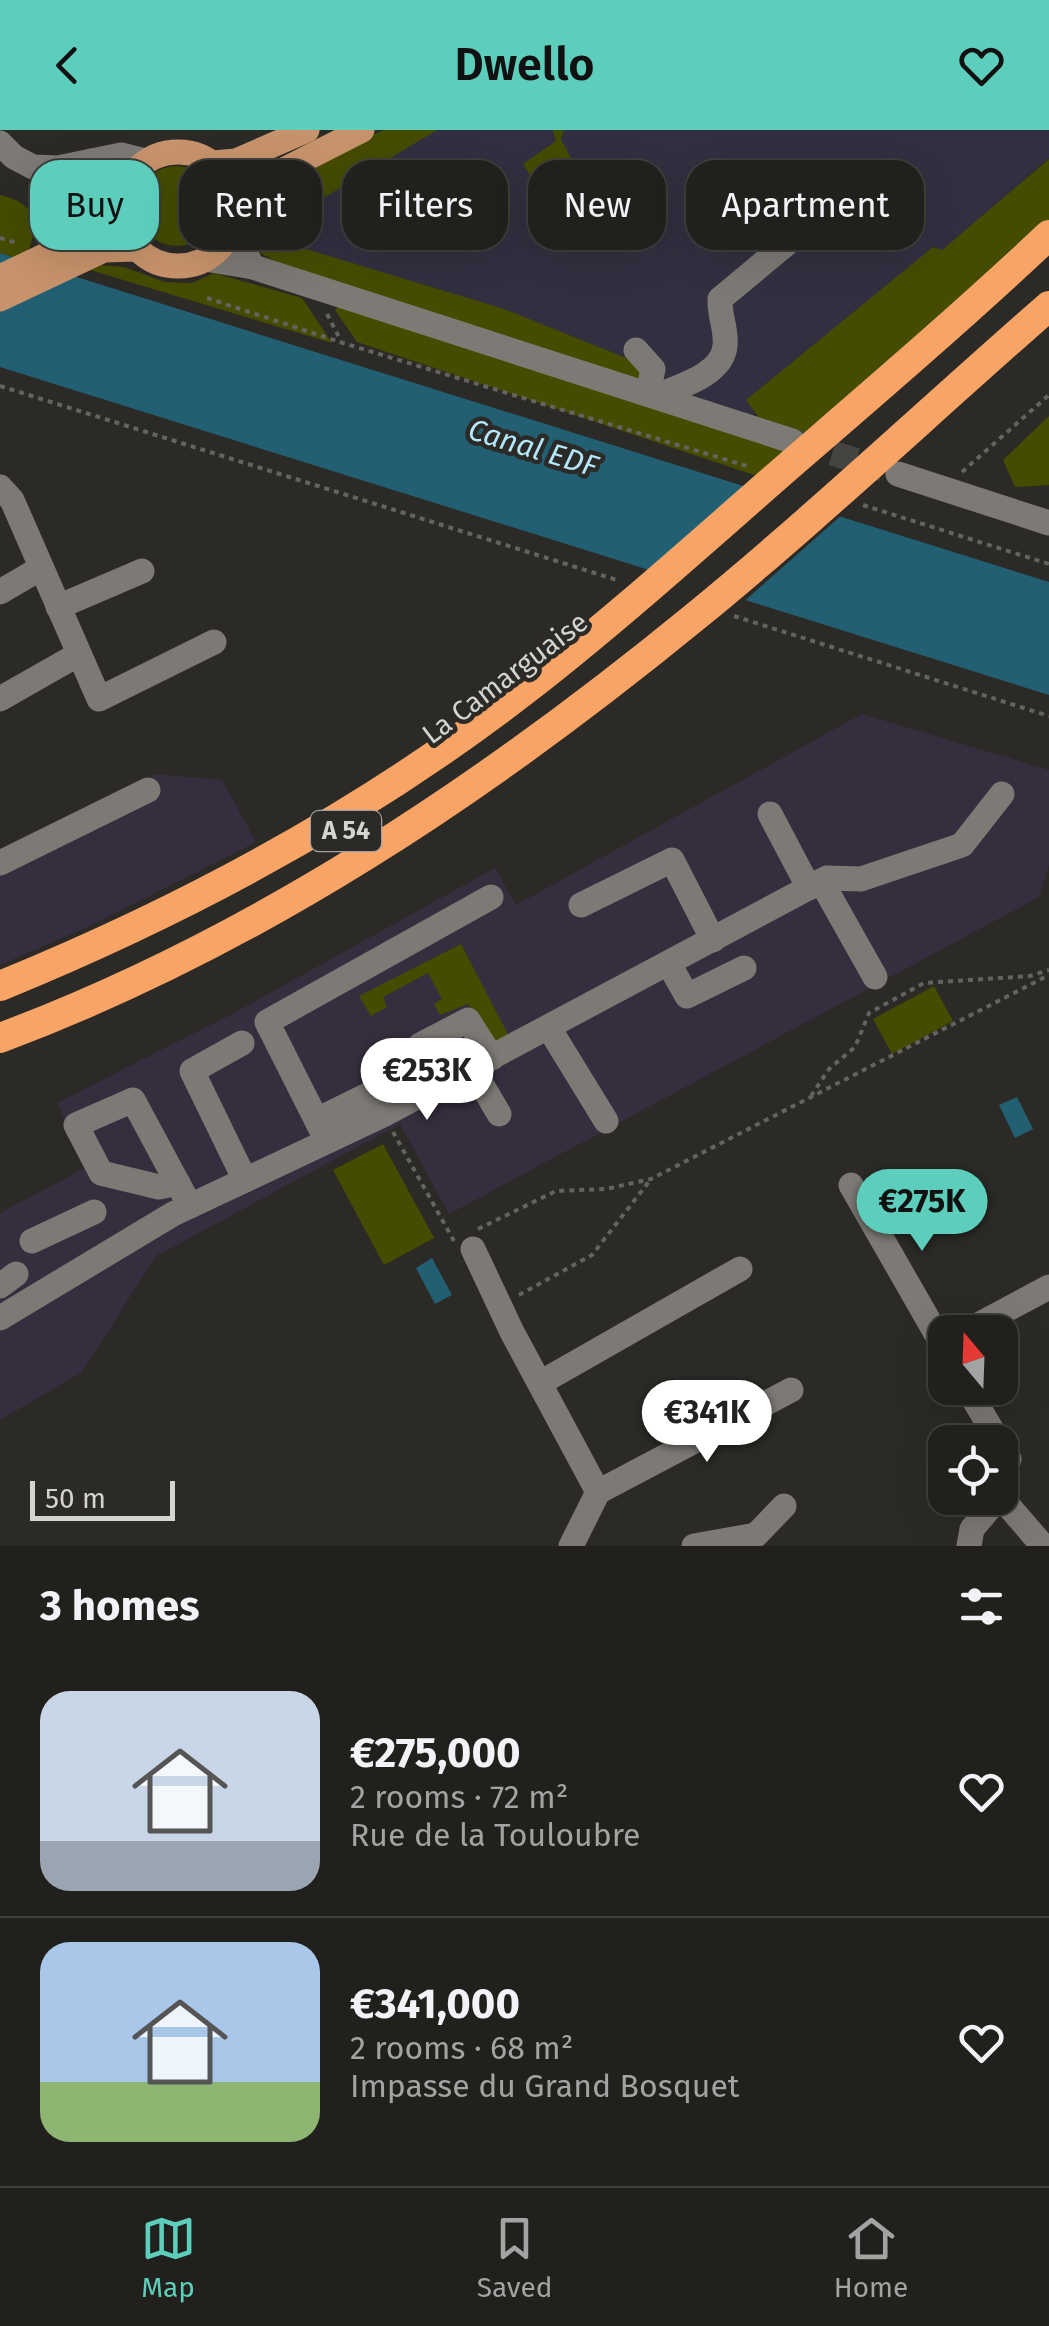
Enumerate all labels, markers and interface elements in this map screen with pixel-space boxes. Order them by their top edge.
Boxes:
icon: back [40,38,95,93]
text: Dwello [454,38,595,92]
icon: heart [954,38,1009,93]
chip: Buy [30,160,159,250]
chip: Rent [179,160,322,250]
chip: Filters [342,160,508,250]
chip: New [528,160,666,250]
chip: Apartment [686,160,924,250]
water label: Canal EDF [464,411,604,485]
street label: La Camarguaise [416,605,594,751]
road number: A 54 [311,811,381,851]
pin: €253K [357,1038,497,1123]
text: €253K [383,1051,471,1089]
pin: €275K [852,1169,992,1254]
text: €275K [879,1182,965,1220]
north arrow [928,1315,1018,1405]
map controls [928,1315,1018,1515]
pin: €341K [637,1380,777,1465]
text: €341K [664,1393,750,1431]
button: locate [928,1425,1018,1515]
scale bar [30,1476,175,1520]
text: 50 m [45,1482,106,1515]
icon: filters [954,1579,1009,1634]
text: 3 homes [40,1581,200,1631]
text: €275,000 [350,1728,521,1778]
icon: home [120,1731,240,1851]
icon: heart [954,1764,1009,1819]
text: 2 rooms · 72 m² [350,1778,568,1816]
text: Rue de la Touloubre [350,1816,641,1854]
text: €341,000 [350,1979,520,2029]
icon: home [120,1982,240,2102]
icon: heart [954,2015,1009,2070]
text: 2 rooms · 68 m² [350,2029,573,2067]
text: Impasse du Grand Bosquet [350,2067,739,2105]
tab: Map [141,2211,196,2304]
tab: Saved [477,2211,553,2304]
tab: Home [834,2211,908,2304]

